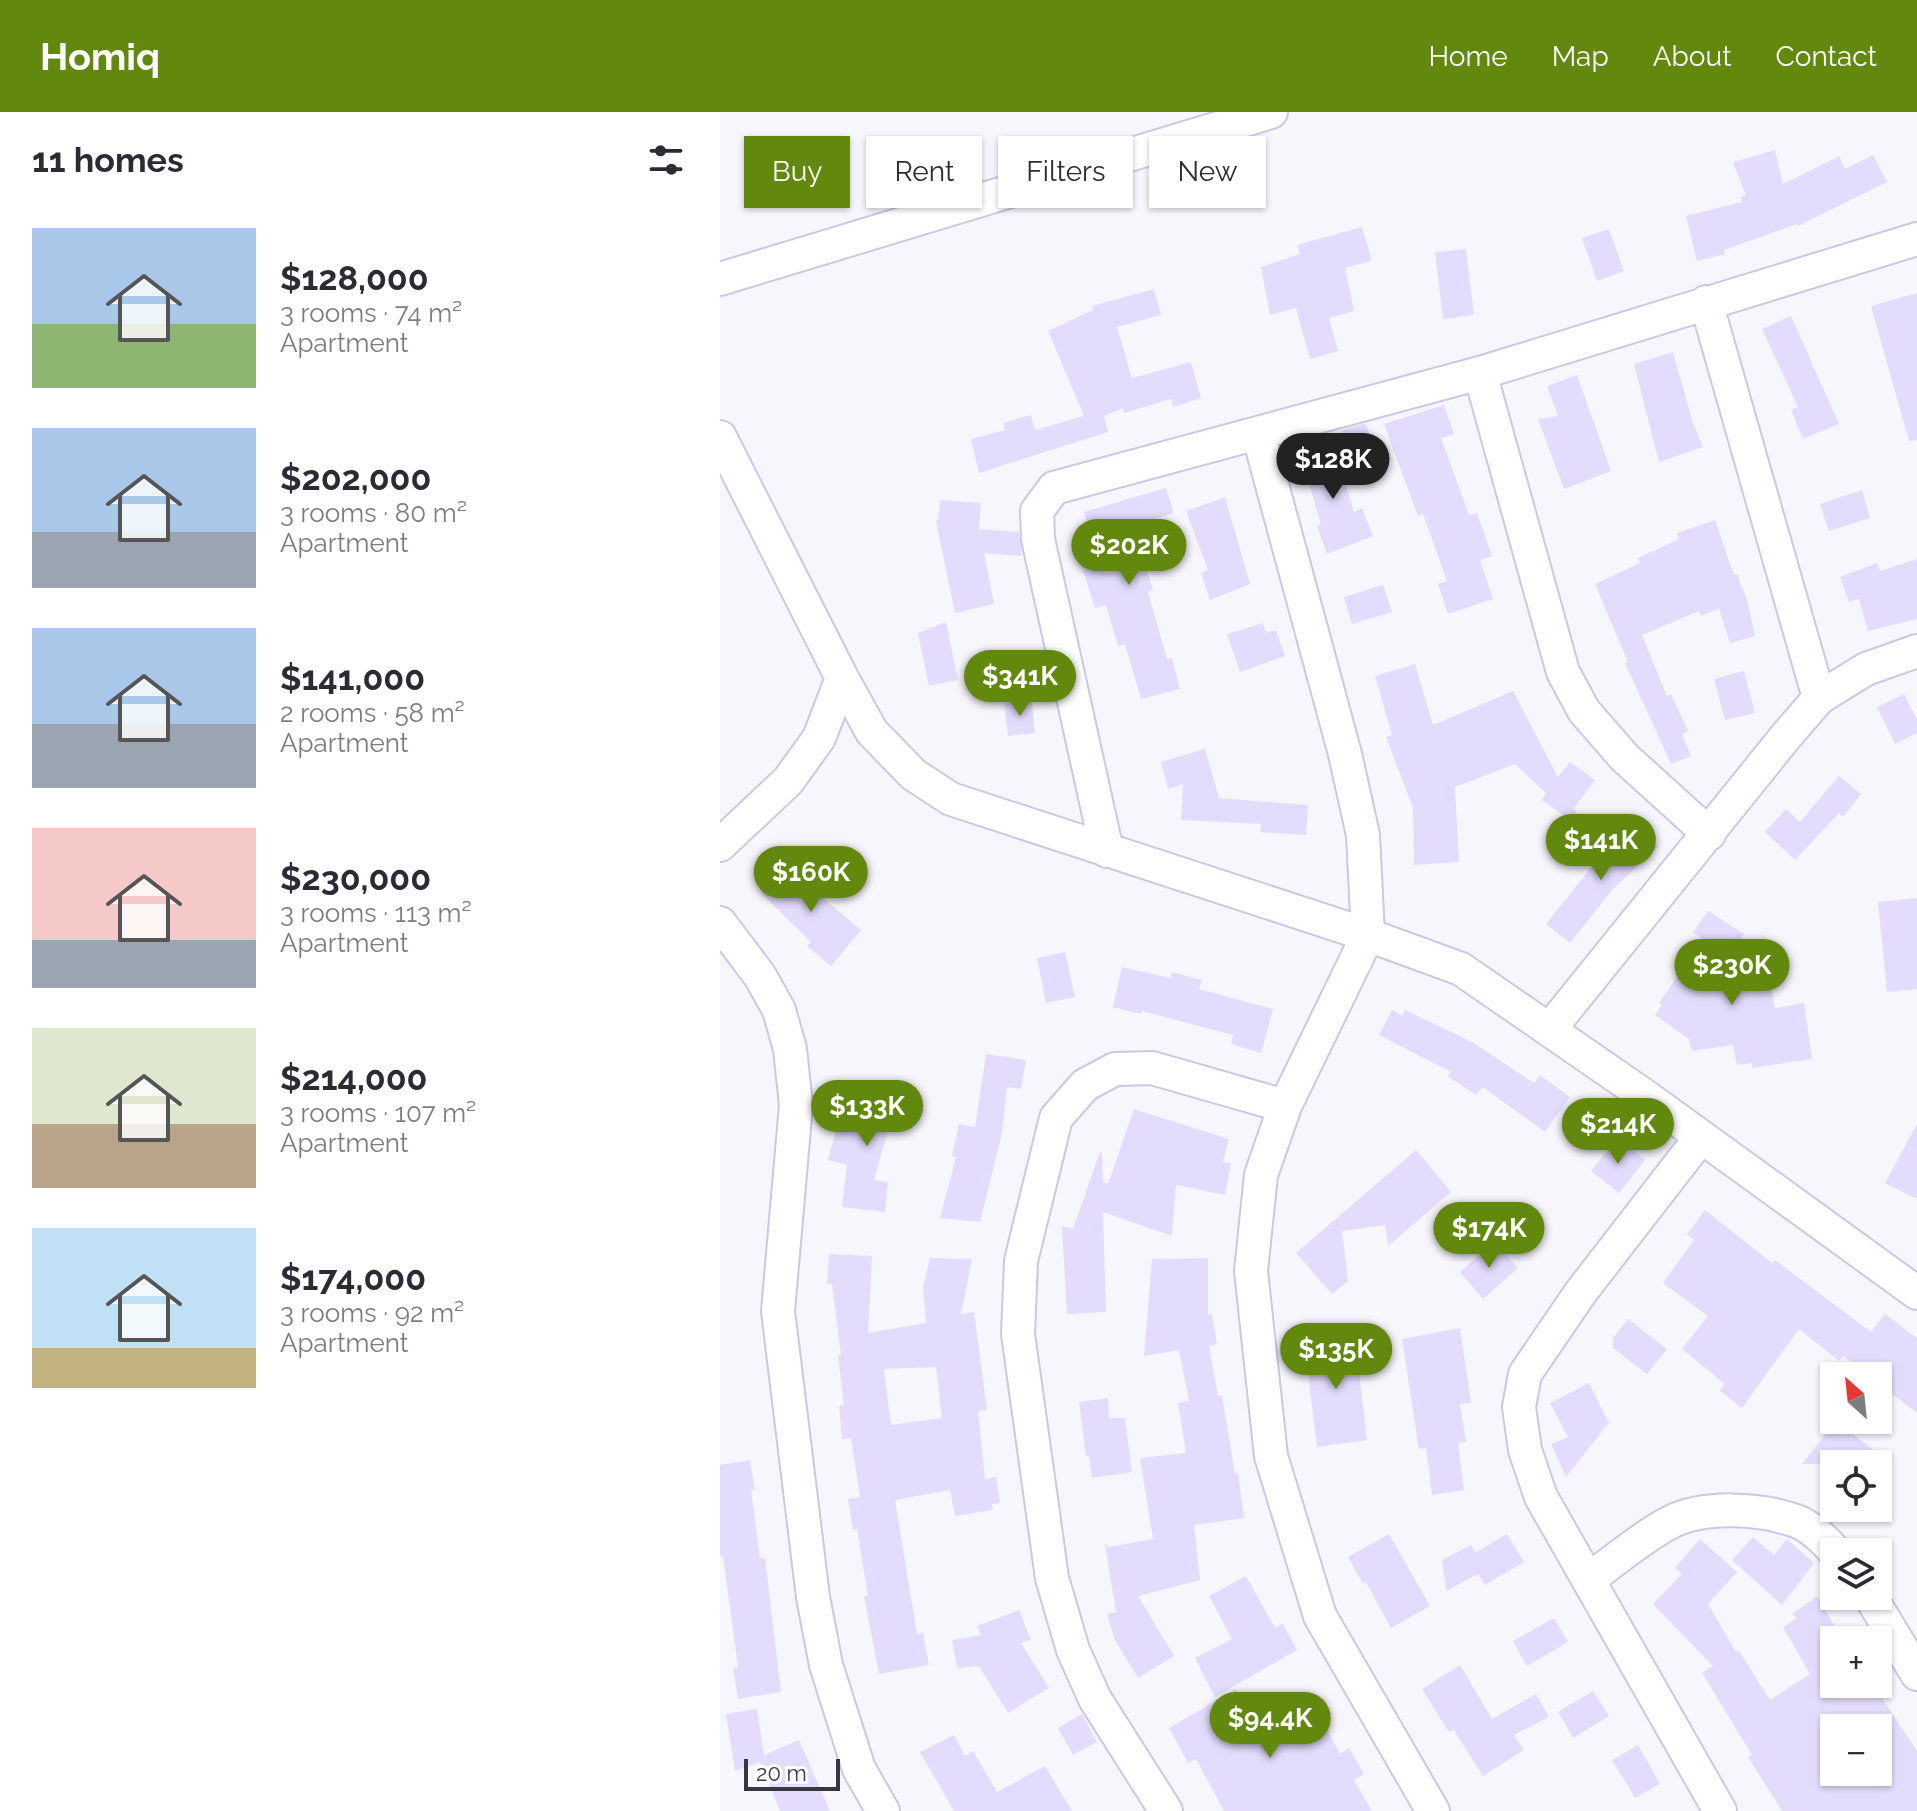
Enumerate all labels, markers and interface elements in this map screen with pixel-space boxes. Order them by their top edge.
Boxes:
text: Homiq [40,34,160,79]
text: Home [1428,40,1508,73]
text: Map [1552,40,1609,73]
text: About [1653,40,1732,73]
text: Contact [1776,40,1877,73]
chip: Buy [744,136,850,208]
chip: Rent [866,136,982,208]
chip: Filters [998,136,1133,208]
chip: New [1149,136,1266,208]
icon: filters [644,138,688,182]
text: 11 homes [32,140,184,180]
text: $128,000 [280,258,429,298]
icon: home [96,260,192,356]
text: 3 rooms · 74 m² [280,298,462,328]
text: Apartment [280,328,409,358]
pin: $128K [1277,433,1389,501]
text: $128K [1294,444,1372,474]
text: $202,000 [280,458,431,498]
icon: home [96,460,192,556]
text: 3 rooms · 80 m² [280,498,467,528]
pin: $202K [1073,519,1185,587]
text: Apartment [280,528,409,558]
text: $202K [1089,530,1169,560]
pin: $341K [964,650,1076,718]
text: $141,000 [280,658,425,698]
icon: home [96,660,192,756]
text: $341K [982,661,1058,691]
text: 2 rooms · 58 m² [280,698,465,728]
text: Apartment [280,728,409,758]
pin: $141K [1545,814,1657,882]
text: $141K [1564,825,1638,855]
pin: $160K [755,846,867,914]
text: $160K [772,857,850,887]
text: $230,000 [280,858,431,898]
icon: home [96,860,192,956]
text: 3 rooms · 113 m² [280,898,472,928]
text: Apartment [280,928,409,958]
pin: $230K [1676,939,1788,1007]
text: $230K [1692,950,1772,980]
text: $214,000 [280,1058,427,1098]
icon: home [96,1060,192,1156]
pin: $133K [811,1080,923,1148]
text: $133K [829,1091,905,1121]
text: 3 rooms · 107 m² [280,1098,476,1128]
pin: $214K [1562,1098,1674,1166]
text: $214K [1580,1109,1656,1139]
text: Apartment [280,1128,409,1158]
pin: $174K [1433,1202,1545,1270]
text: $174K [1451,1213,1527,1243]
text: $174,000 [280,1258,426,1298]
icon: home [96,1260,192,1356]
text: 3 rooms · 92 m² [280,1298,464,1328]
pin: $135K [1280,1323,1392,1391]
text: Apartment [280,1328,409,1358]
text: $135K [1298,1334,1374,1364]
north arrow [1820,1362,1892,1434]
map controls [1820,1362,1892,1786]
button: locate [1820,1450,1892,1522]
button: layers [1820,1538,1892,1610]
button: + [1820,1626,1892,1698]
pin: $94.4K [1205,1692,1335,1760]
text: $94.4K [1228,1703,1312,1733]
button: − [1820,1714,1892,1786]
scale bar [744,1755,840,1791]
text: 20 m [756,1760,807,1786]

